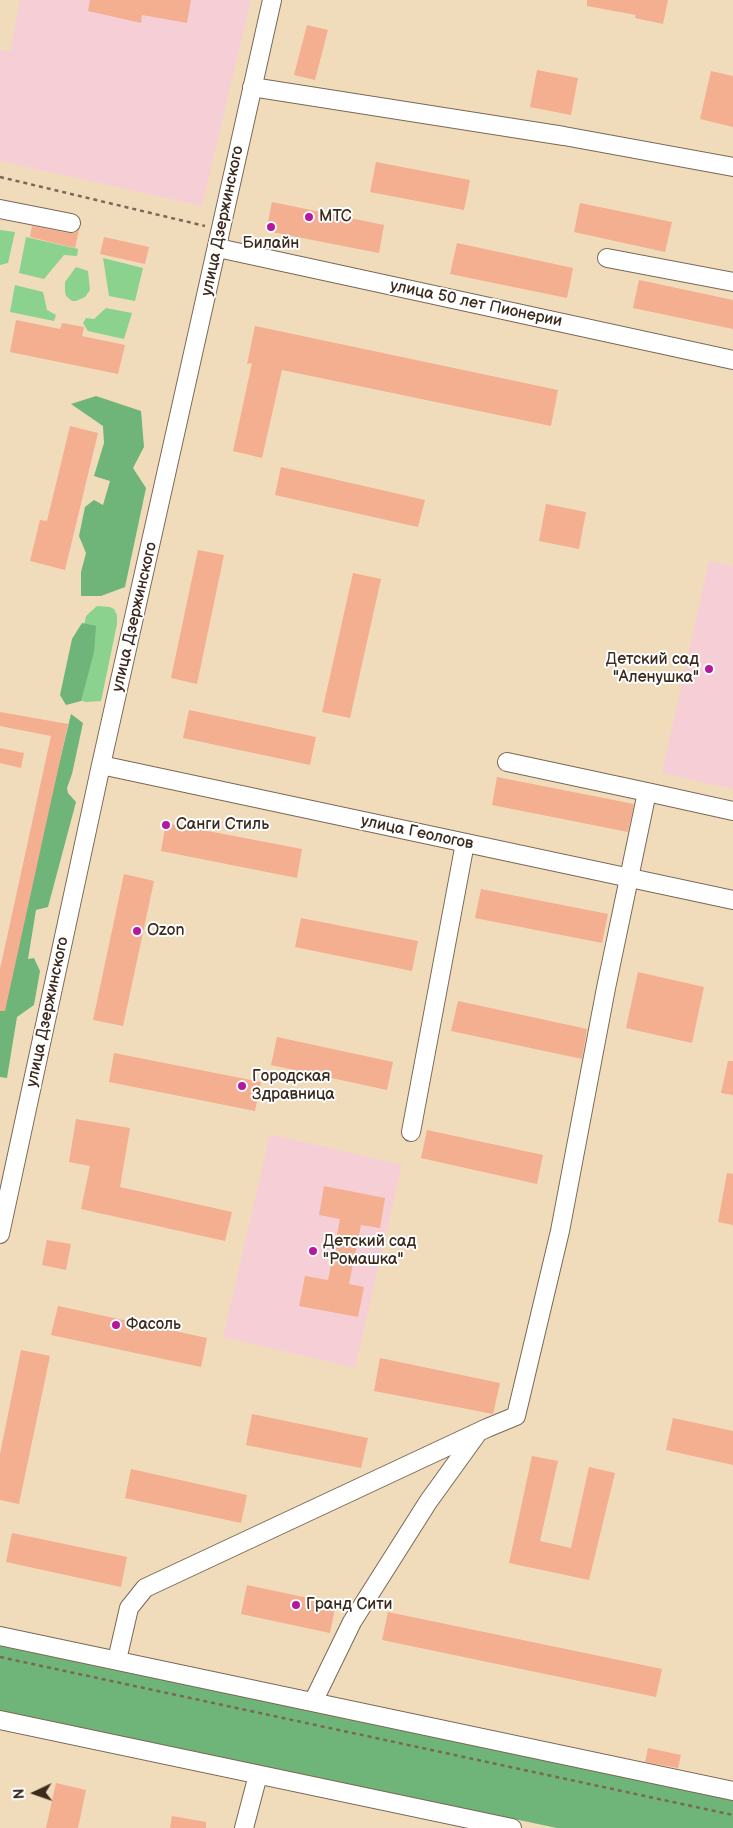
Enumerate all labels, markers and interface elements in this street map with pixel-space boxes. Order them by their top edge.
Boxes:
street label: улица Дзержинского [198,144,248,298]
place label: МТС [319,207,352,227]
marker: МТС [303,211,315,223]
marker: Билайн [265,221,277,233]
place label: Билайн [243,234,299,254]
street label: улица 50 лет Пионерии [388,276,564,332]
street label: улица Дзержинского [108,540,162,694]
place label: Детский сад "Аленушка" [606,650,699,688]
marker: Детский сад "Аленушка" [703,663,715,675]
street label: улица Геологов [359,812,475,854]
place label: Санги Стиль [176,815,269,835]
marker: Санги Стиль [160,819,172,831]
place label: Ozon [147,921,185,941]
marker: Ozon [131,925,143,937]
street label: улица Дзержинского [23,935,73,1089]
place label: Городская Здравница [252,1067,335,1105]
marker: Городская Здравница [236,1080,248,1092]
place label: Детский сад "Ромашка" [323,1232,416,1270]
marker: Детский сад "Ромашка" [307,1245,319,1257]
place label: Фасоль [126,1315,181,1335]
marker: Фасоль [110,1319,122,1331]
place label: Гранд Сити [306,1595,393,1615]
marker: Гранд Сити [290,1599,302,1611]
north arrow [10,1768,60,1818]
text: N [11,1788,28,1800]

